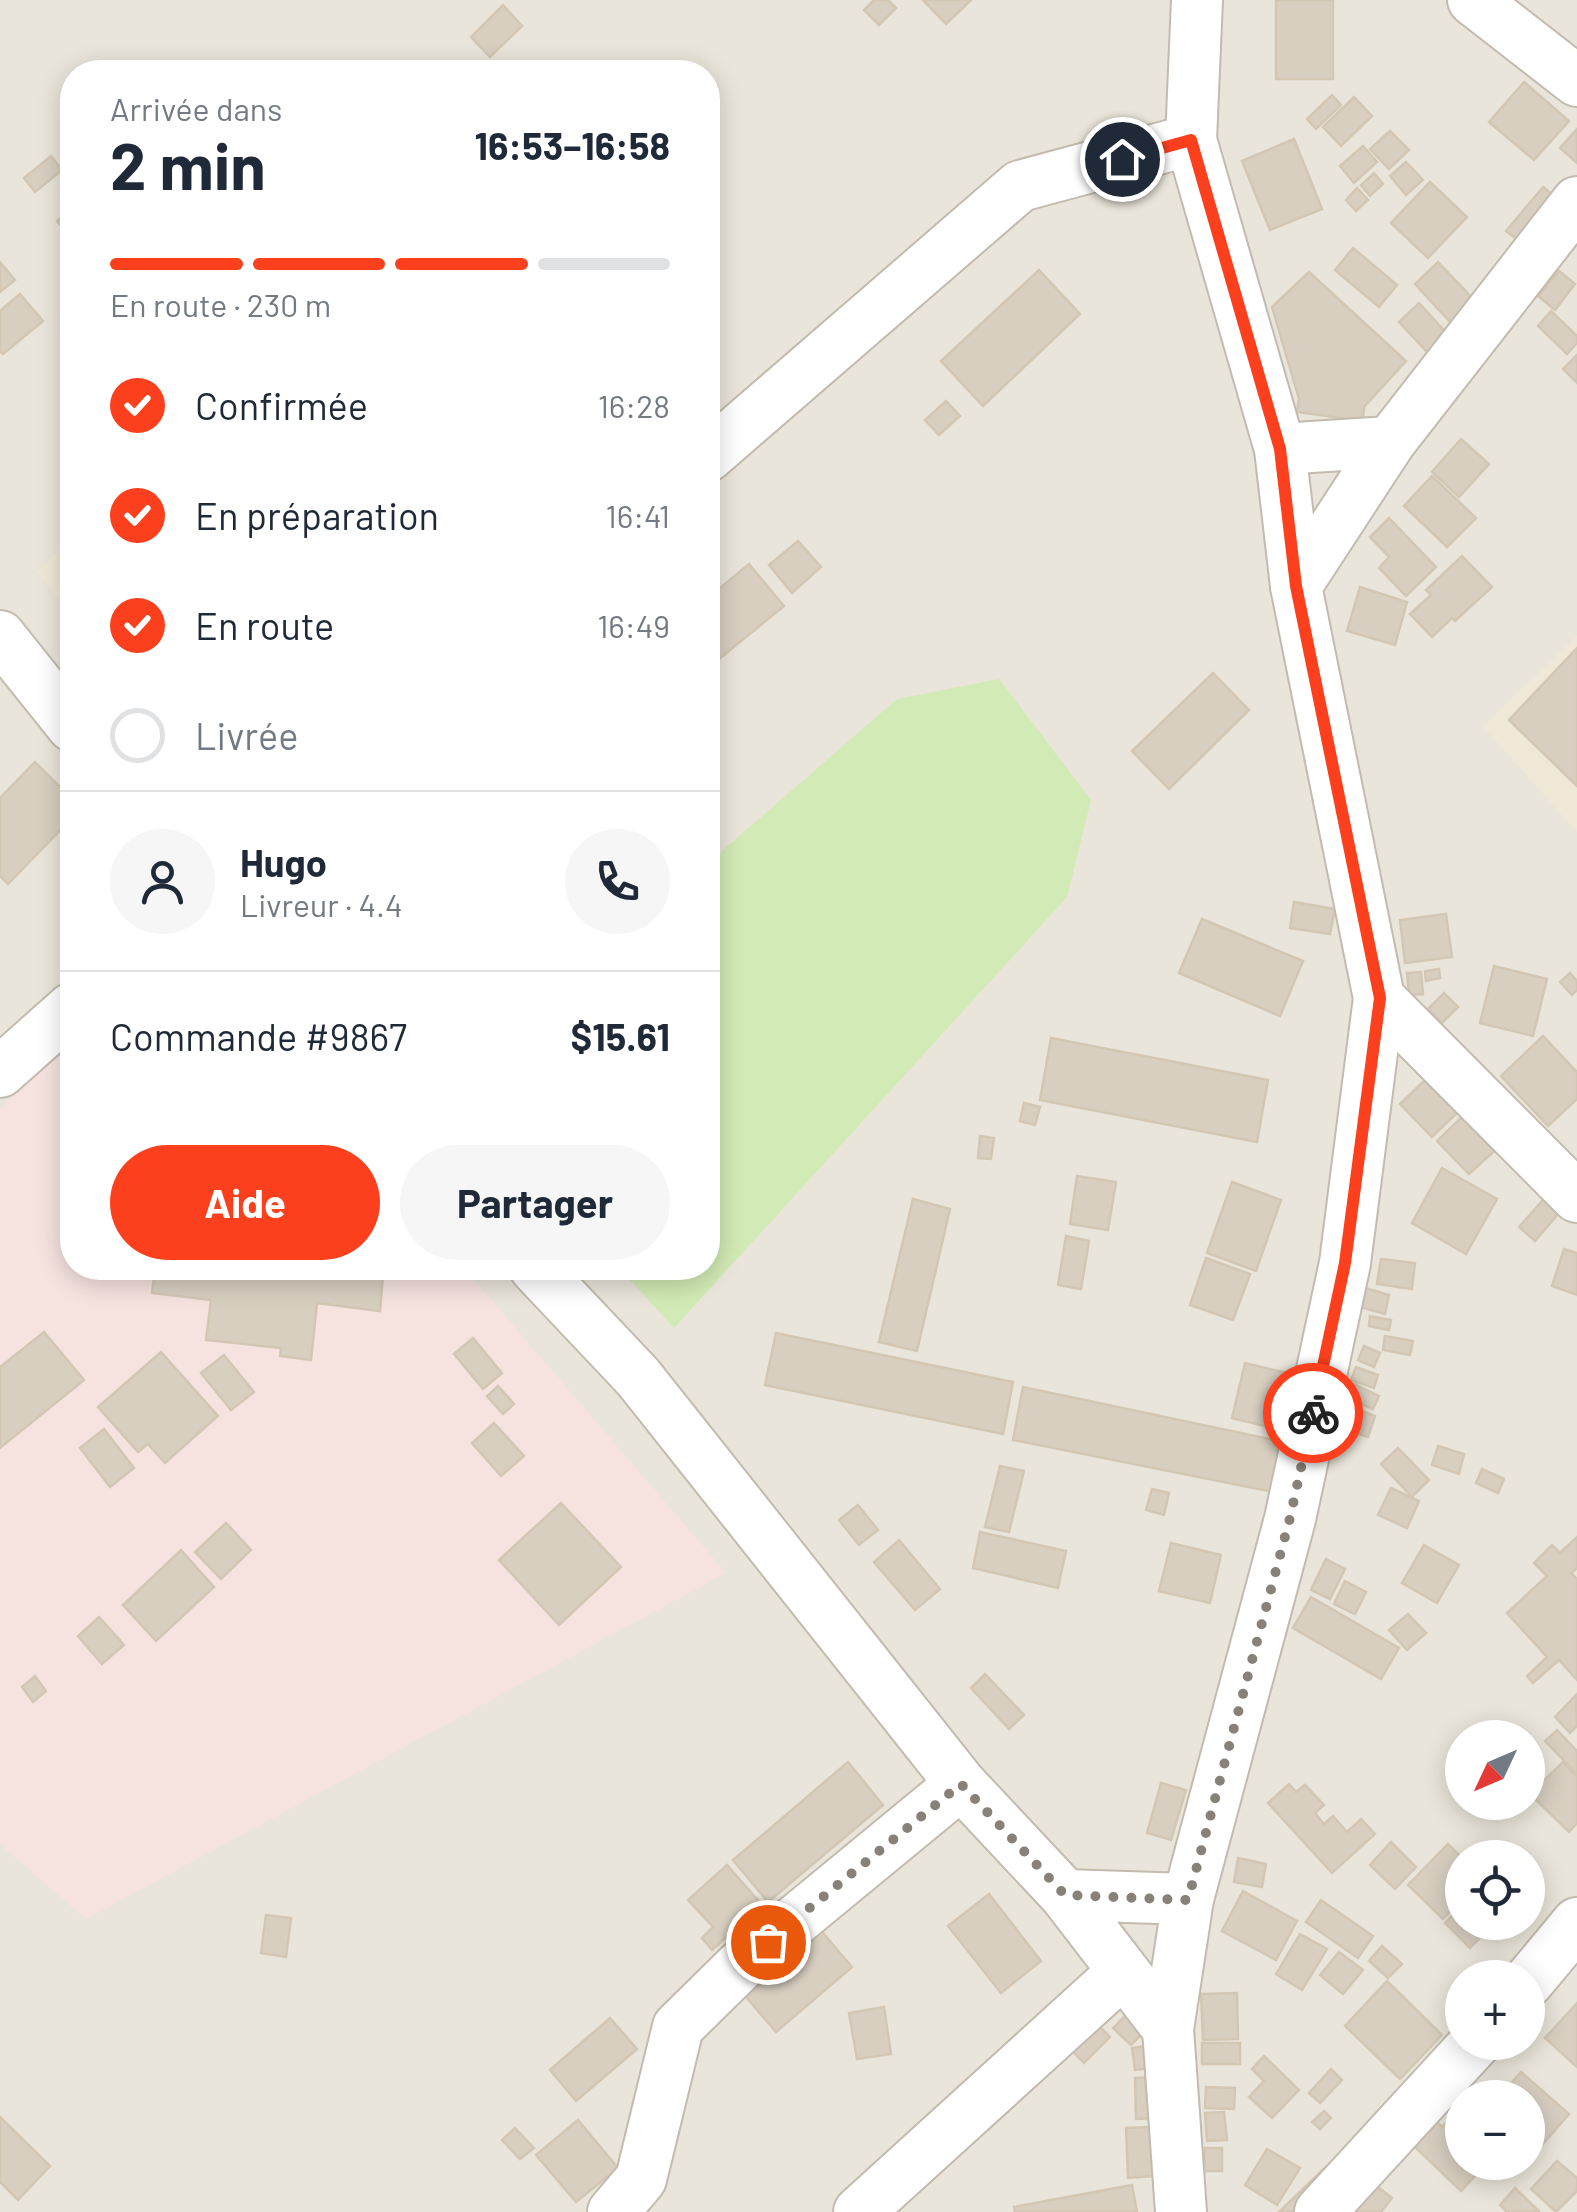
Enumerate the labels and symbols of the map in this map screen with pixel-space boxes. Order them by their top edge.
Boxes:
pin [1080,117,1165,202]
courier [1263,1363,1363,1463]
north arrow [1445,1720,1545,1820]
pin [726,1900,811,1985]

